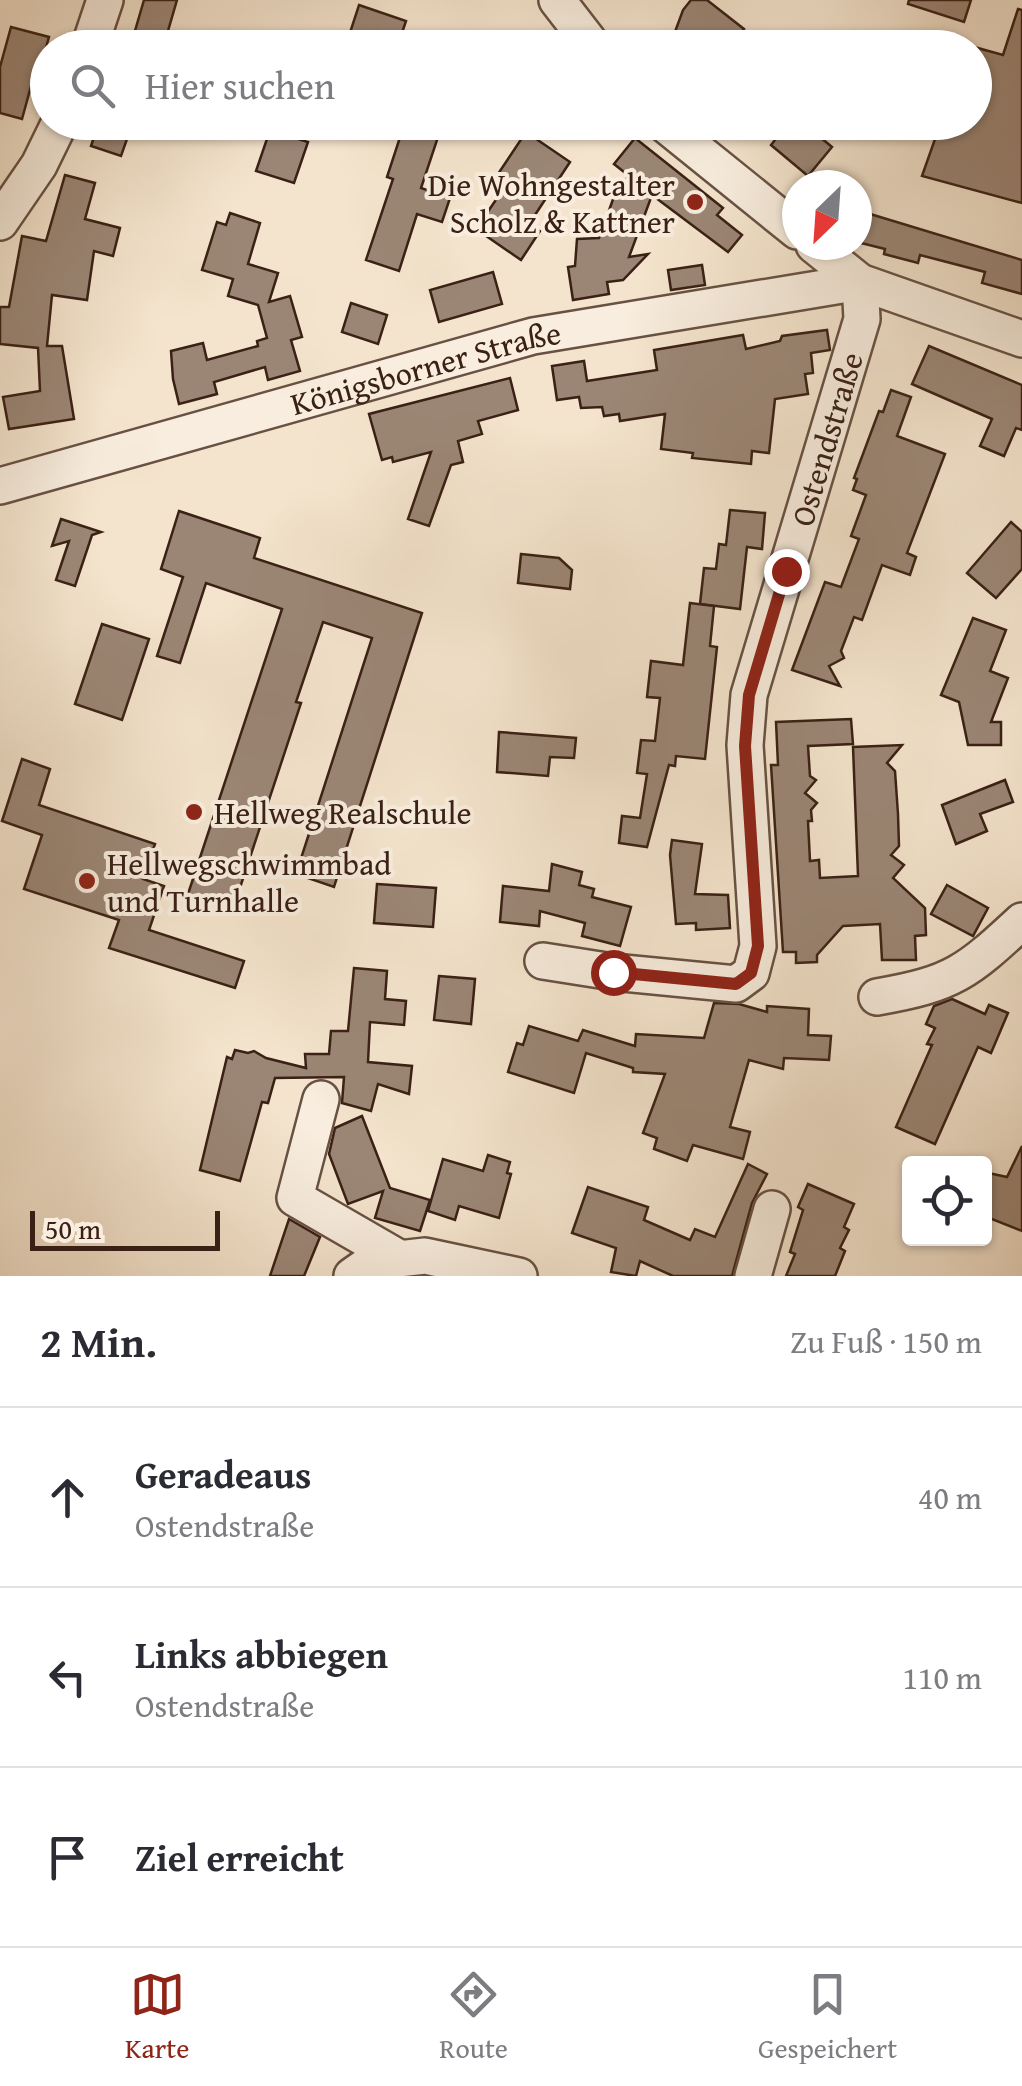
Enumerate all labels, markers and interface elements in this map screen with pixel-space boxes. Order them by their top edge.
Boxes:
search box [30,30,992,140]
text: Hier suchen [145,57,335,113]
icon: search [65,58,120,113]
place label: Die Wohngestalter Scholz & Kattner [428,161,675,245]
north arrow [782,170,872,260]
marker: Die Wohngestalter Scholz & Kattner [684,191,706,213]
street label: Königsborner Straße [285,308,564,427]
street label: Ostendstraße [778,346,874,531]
route end [764,549,810,595]
place label: Hellweg Realschule [214,789,472,836]
marker: Hellweg Realschule [183,801,205,823]
place label: Hellwegschwimmbad und Turnhalle [107,840,391,924]
marker: Hellwegschwimmbad und Turnhalle [76,870,98,892]
route start [591,950,637,996]
map controls [902,1156,992,1246]
button: locate [902,1156,992,1246]
scale bar [30,1206,220,1250]
text: 50 m [45,1208,101,1249]
text: 2 Min. [40,1311,157,1372]
text: Zu Fuß · 150 m [790,1318,982,1365]
text: Geradeaus [135,1446,311,1502]
icon: ahead [40,1470,95,1525]
text: 40 m [918,1474,982,1521]
text: Ostendstraße [135,1502,314,1549]
text: Links abbiegen [135,1626,388,1682]
icon: left [40,1650,95,1705]
text: 110 m [903,1654,982,1701]
text: Ostendstraße [135,1682,314,1729]
text: Ziel erreicht [135,1829,344,1885]
icon: arrive [40,1830,95,1885]
tab: Karte [125,1967,189,2068]
tab: Route [439,1967,508,2068]
tab: Gespeichert [758,1967,897,2068]

